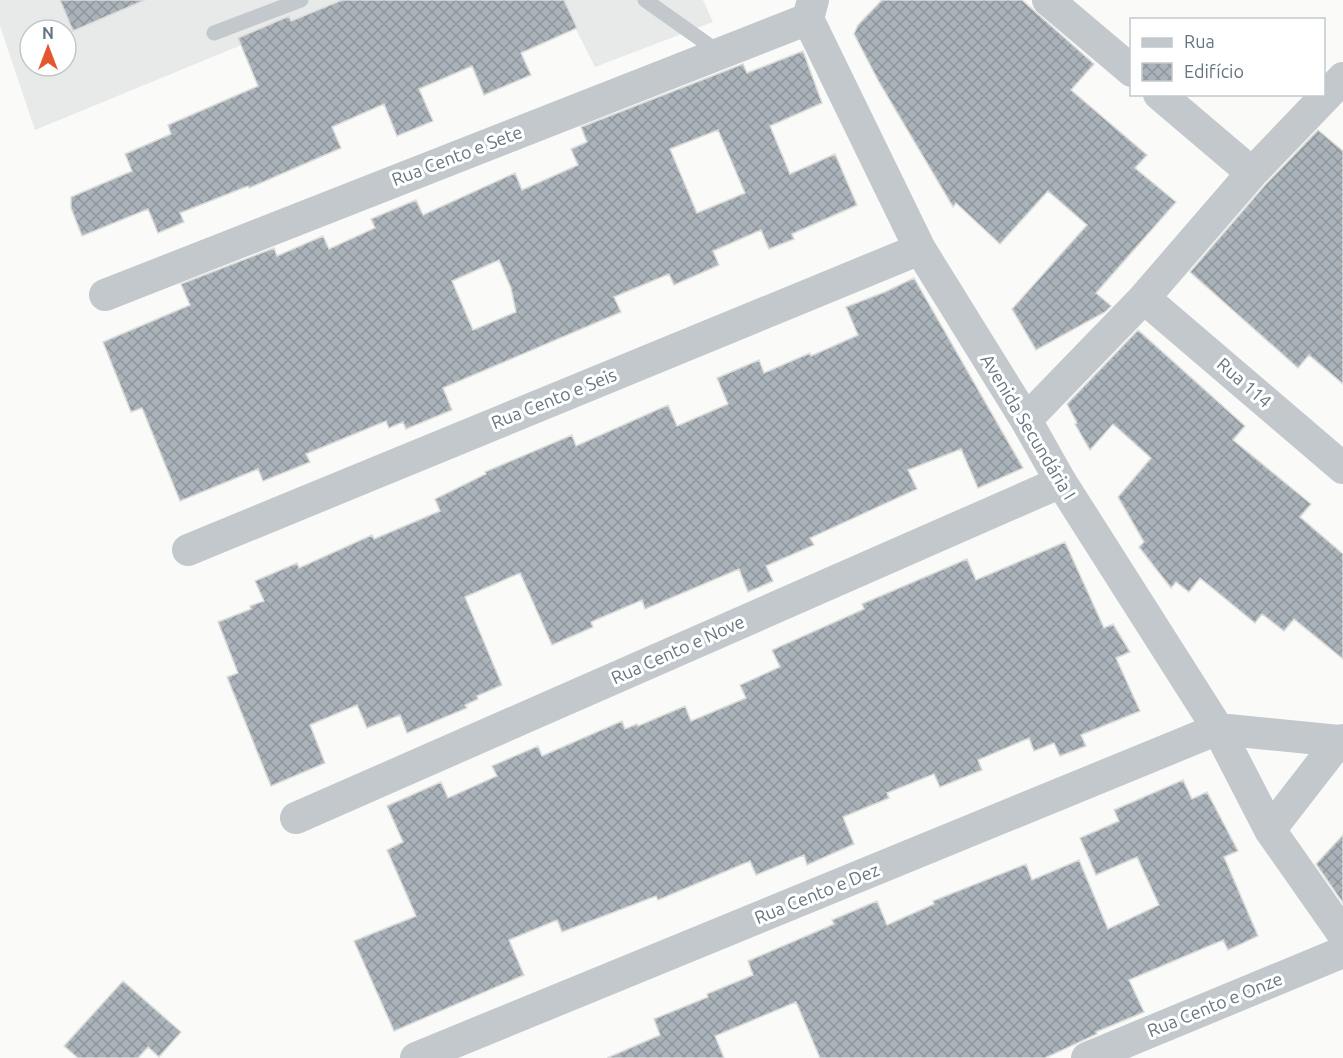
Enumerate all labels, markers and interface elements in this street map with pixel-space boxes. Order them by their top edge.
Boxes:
north arrow [18,18,78,78]
legend [1130,18,1325,96]
text: N [42,24,54,42]
text: Rua [1184,31,1215,51]
text: Edifício [1184,61,1244,81]
street label: Rua Cento e Sete [389,121,525,189]
street label: Avenida Secundária I [978,350,1080,503]
street label: Rua 114 [1213,353,1276,411]
street label: Rua Cento e Seis [488,364,619,432]
street label: Rua Cento e Nove [608,611,747,687]
street label: Rua Cento e Dez [751,859,882,927]
street label: Rua Cento e Onze [1144,968,1285,1040]

